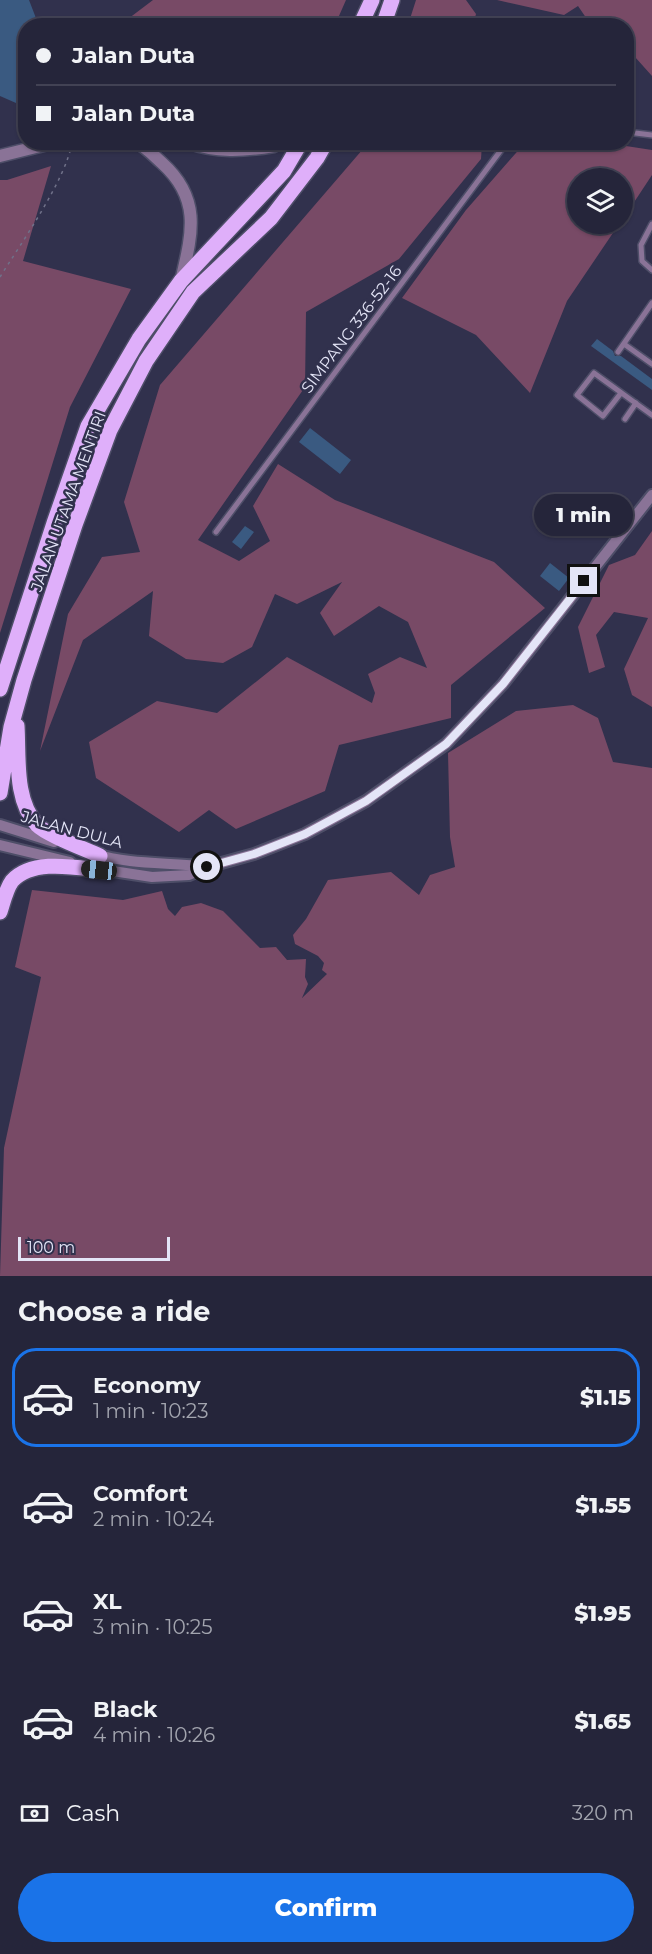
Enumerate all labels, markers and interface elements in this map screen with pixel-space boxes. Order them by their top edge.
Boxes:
text: Jalan Duta [72,42,195,69]
text: Jalan Duta [72,100,195,127]
map controls [567,168,633,234]
button: layers [567,168,633,234]
street label: SIMPANG 336-52-16 [297,262,406,397]
street label: JALAN UTAMA MENTIRI [27,409,110,595]
callout: 1 min [534,494,634,536]
text: 1 min [556,503,611,527]
route end [570,567,597,594]
street label: JALAN DULA [18,807,125,852]
route start [193,853,220,880]
car [80,859,118,881]
scale bar [18,1234,170,1262]
text: 100 m [27,1238,75,1257]
text: Choose a ride [18,1295,210,1328]
icon: car [21,1371,75,1425]
text: Economy [93,1372,201,1399]
text: $1.15 [580,1384,631,1411]
text: 1 min · 10:23 [93,1399,208,1423]
icon: car [21,1479,75,1533]
text: Comfort [93,1480,188,1507]
text: $1.55 [575,1492,631,1519]
text: 2 min · 10:24 [93,1507,214,1531]
icon: car [21,1587,75,1641]
text: XL [93,1588,122,1615]
text: $1.95 [574,1600,631,1627]
text: 3 min · 10:25 [93,1615,213,1639]
icon: car [21,1695,75,1749]
text: Black [93,1696,157,1723]
text: $1.65 [575,1708,631,1735]
text: 4 min · 10:26 [93,1723,215,1747]
icon: cash [18,1797,51,1830]
text: Cash [66,1800,120,1827]
text: 320 m [572,1801,634,1825]
button: Confirm [18,1873,634,1942]

